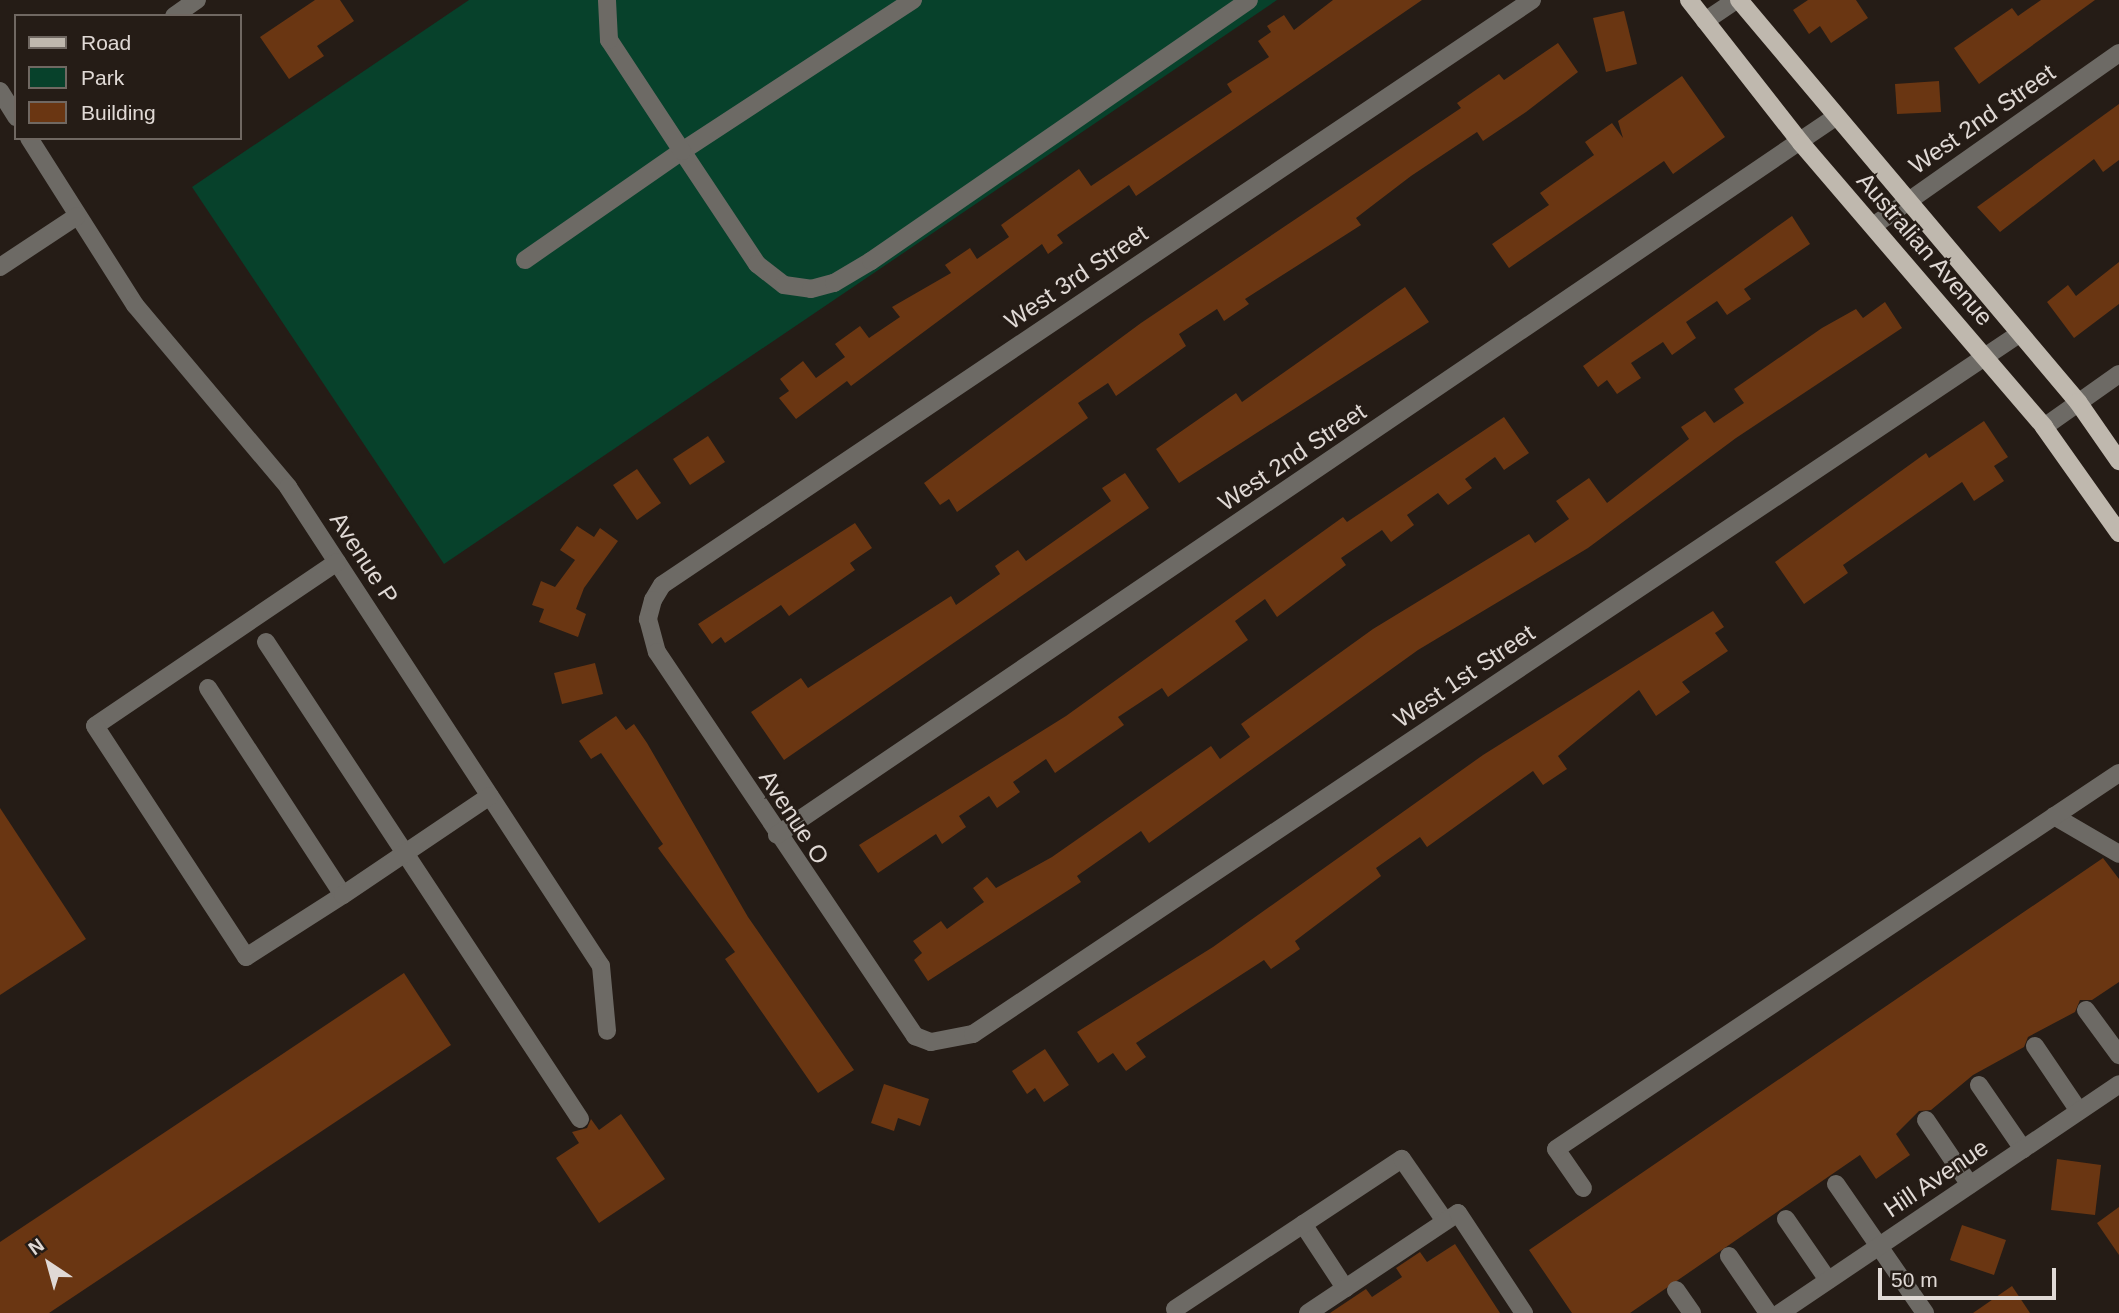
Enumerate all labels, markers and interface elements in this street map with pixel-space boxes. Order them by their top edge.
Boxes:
legend [14,14,242,140]
text: Road [81,31,131,54]
street label: West 2nd Street [1903,58,2061,180]
text: Park [81,66,124,89]
text: Building [81,101,156,124]
street label: Australian Avenue [1850,166,2000,332]
street label: West 3rd Street [999,219,1153,335]
street label: West 2nd Street [1213,397,1371,517]
street label: Avenue P [324,507,404,609]
street label: West 1st Street [1388,618,1540,734]
street label: Avenue O [753,765,835,869]
street label: Hill Avenue [1878,1132,1994,1224]
north arrow [14,1229,84,1299]
text: N [25,1234,48,1259]
scale bar [1881,1254,2060,1298]
text: 50 m [1891,1268,1938,1291]

